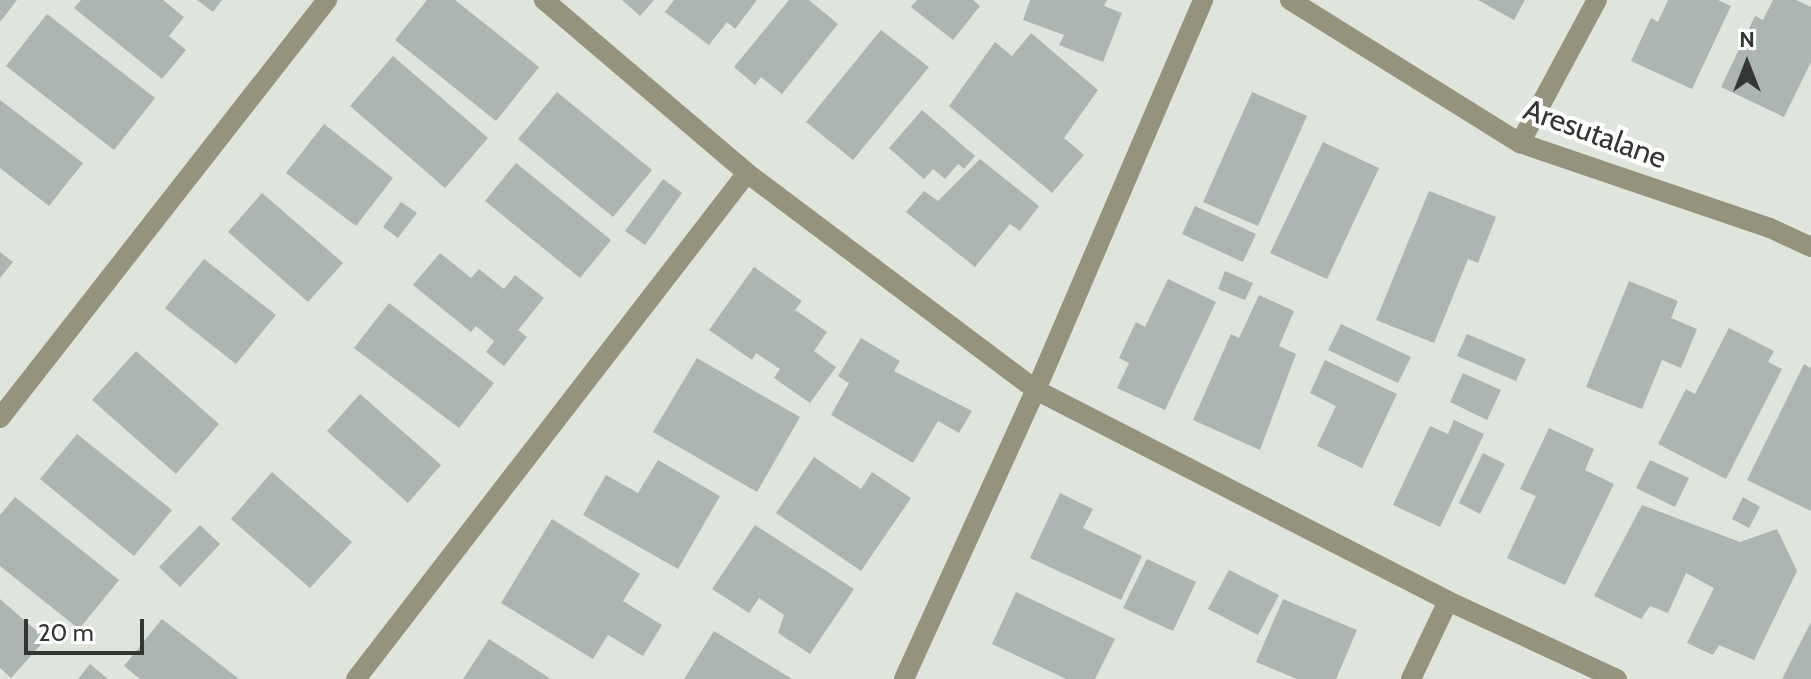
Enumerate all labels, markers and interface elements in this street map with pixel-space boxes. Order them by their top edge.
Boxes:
north arrow [1707,24,1787,104]
text: N [1739,26,1755,53]
street label: Aresutalane [1519,92,1671,176]
scale bar [28,603,148,653]
text: 20 m [38,618,94,647]

